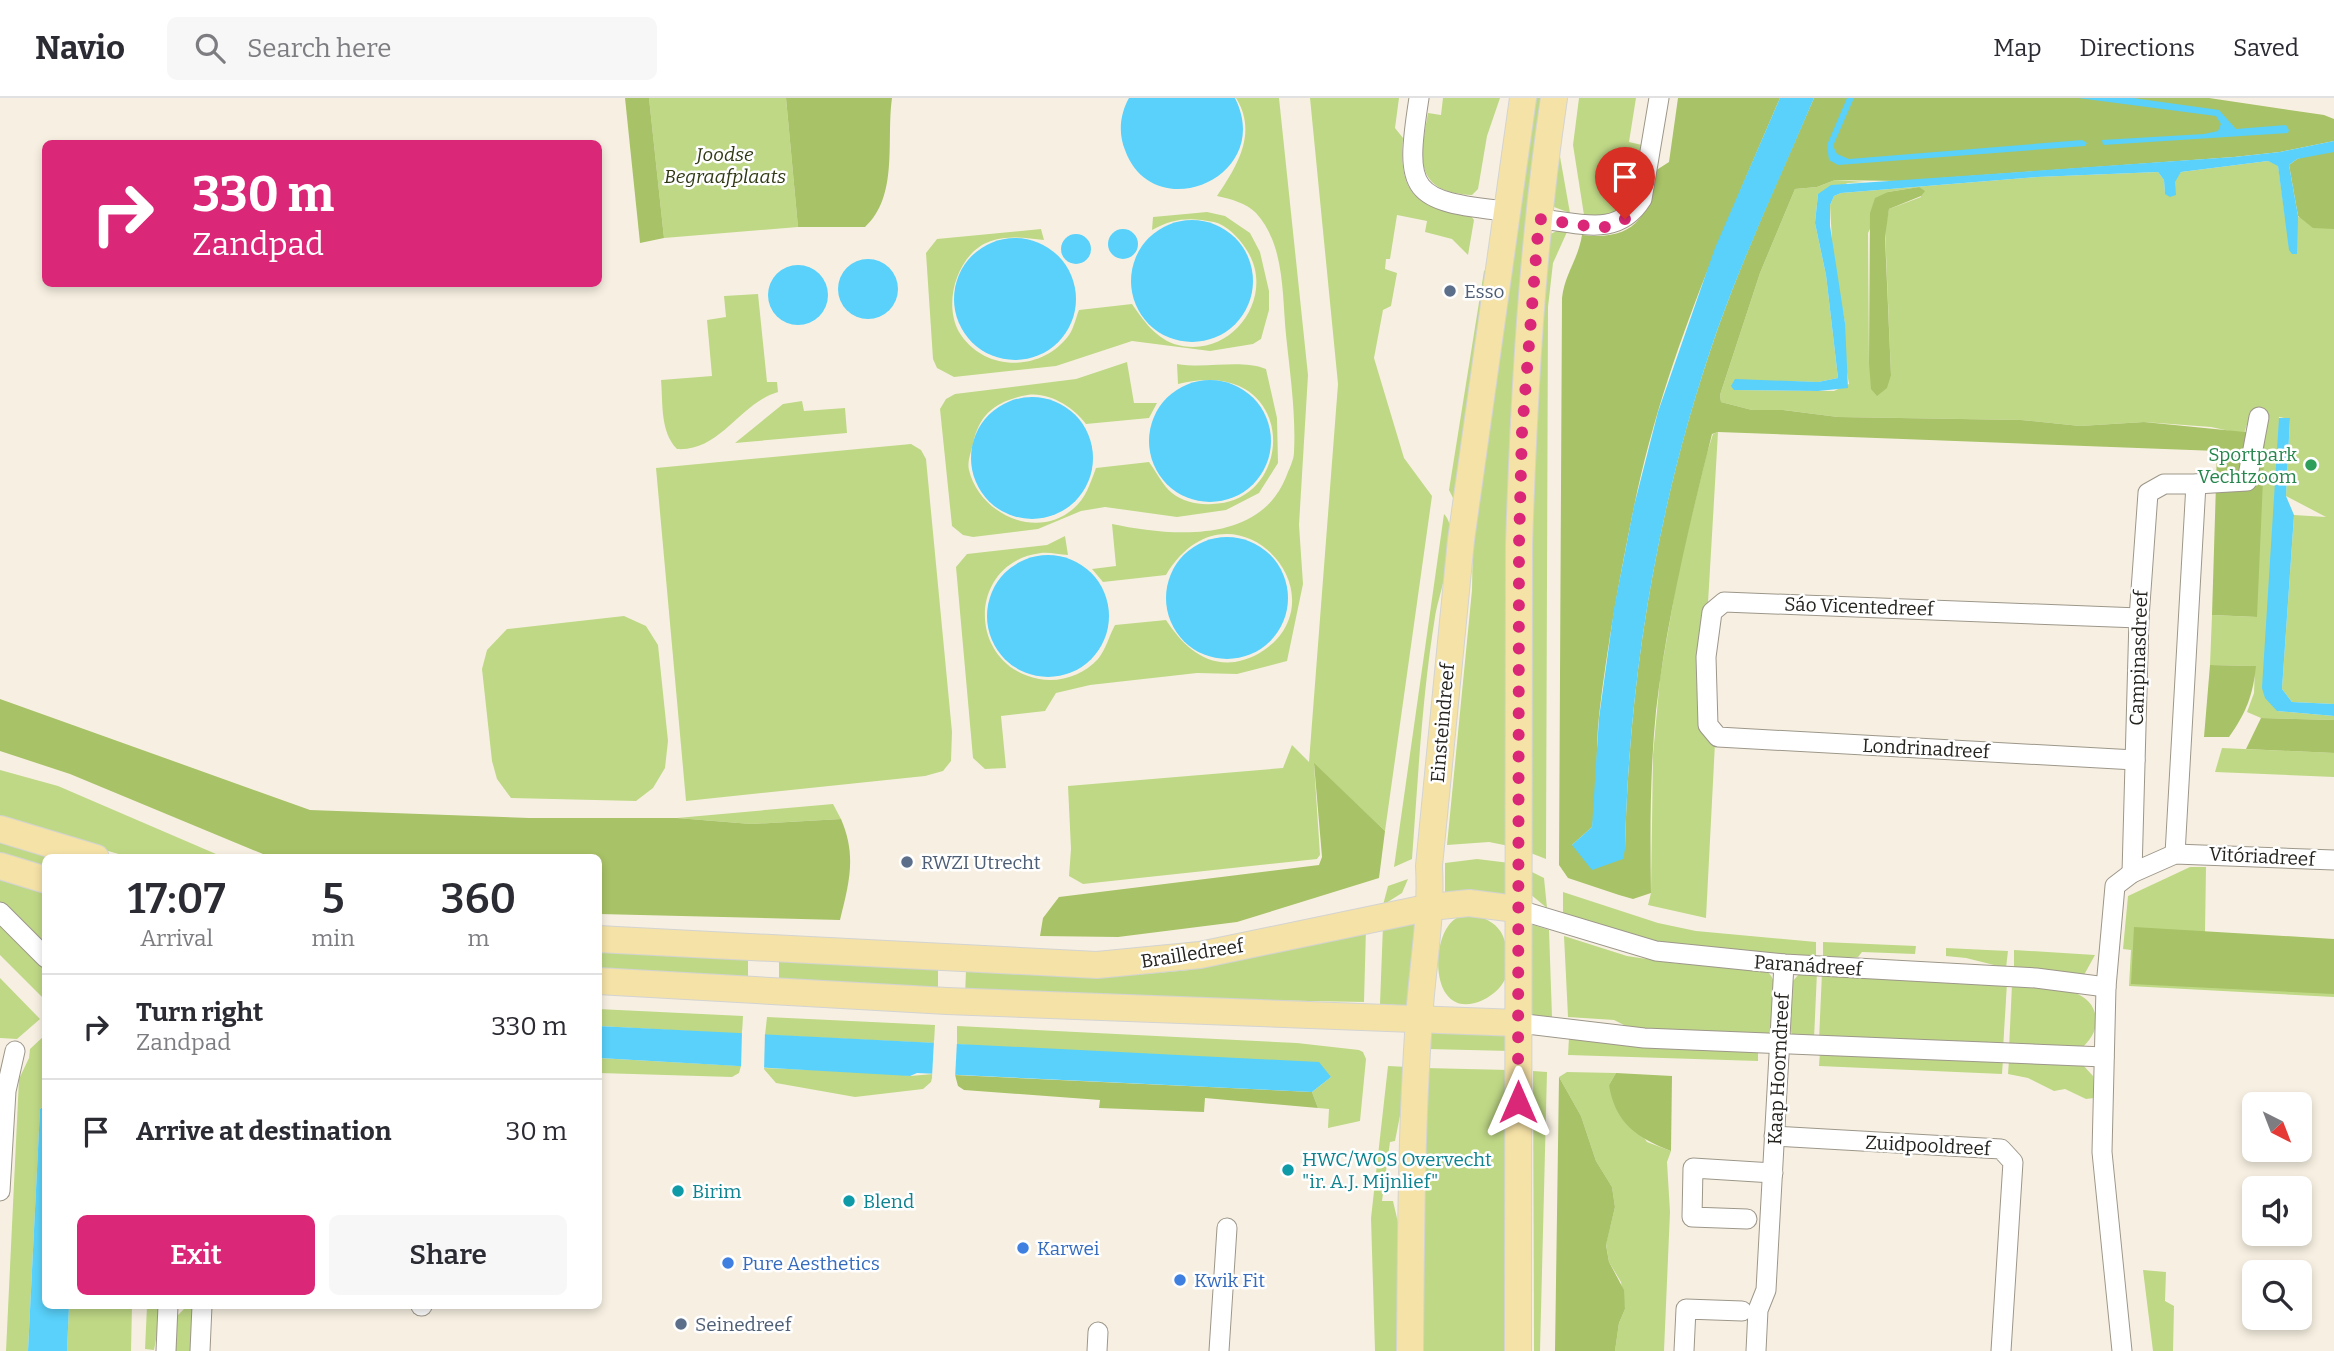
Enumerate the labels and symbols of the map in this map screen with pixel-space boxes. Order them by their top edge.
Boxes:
park label: Joodse Begraafplaats [664,143,786,188]
pin [1595,147,1655,219]
place label: Esso [1464,280,1505,303]
marker: Esso [1442,283,1458,299]
place label: Sportpark Vechtzoom [2198,443,2297,488]
marker: Sportpark Vechtzoom [2303,457,2319,473]
street label: Campinasdreef [2125,589,2152,726]
street label: Sáo Vicentedreef [1784,592,1935,621]
street label: Einsteindreef [1426,661,1459,784]
street label: Londrinadreef [1862,734,1992,763]
street label: Vitóriadreef [2208,842,2317,871]
place label: RWZI Utrecht [921,851,1041,874]
marker: RWZI Utrecht [899,854,915,870]
street label: Brailledreef [1139,934,1246,973]
street label: Paranádreef [1753,950,1864,981]
street label: Kaap Hoorndreef [1763,991,1794,1146]
position arrow [1481,1065,1555,1139]
north arrow [2242,1092,2312,1162]
street label: Zuidpooldreef [1865,1131,1993,1160]
place label: HWC/WOS Overvecht "ir. A.J. Mijnlief" [1302,1148,1492,1193]
marker: HWC/WOS Overvecht "ir. A.J. Mijnlief" [1280,1162,1296,1178]
place label: Birim [692,1180,741,1203]
marker: Birim [670,1183,686,1199]
place label: Blend [863,1190,914,1213]
marker: Blend [841,1193,857,1209]
place label: Karwei [1037,1237,1100,1260]
marker: Karwei [1015,1240,1031,1256]
place label: Pure Aesthetics [742,1252,880,1275]
marker: Pure Aesthetics [720,1255,736,1271]
place label: Kwik Fit [1194,1269,1265,1292]
marker: Kwik Fit [1172,1272,1188,1288]
place label: Seinedreef [695,1313,793,1336]
marker: Seinedreef [673,1316,689,1332]

